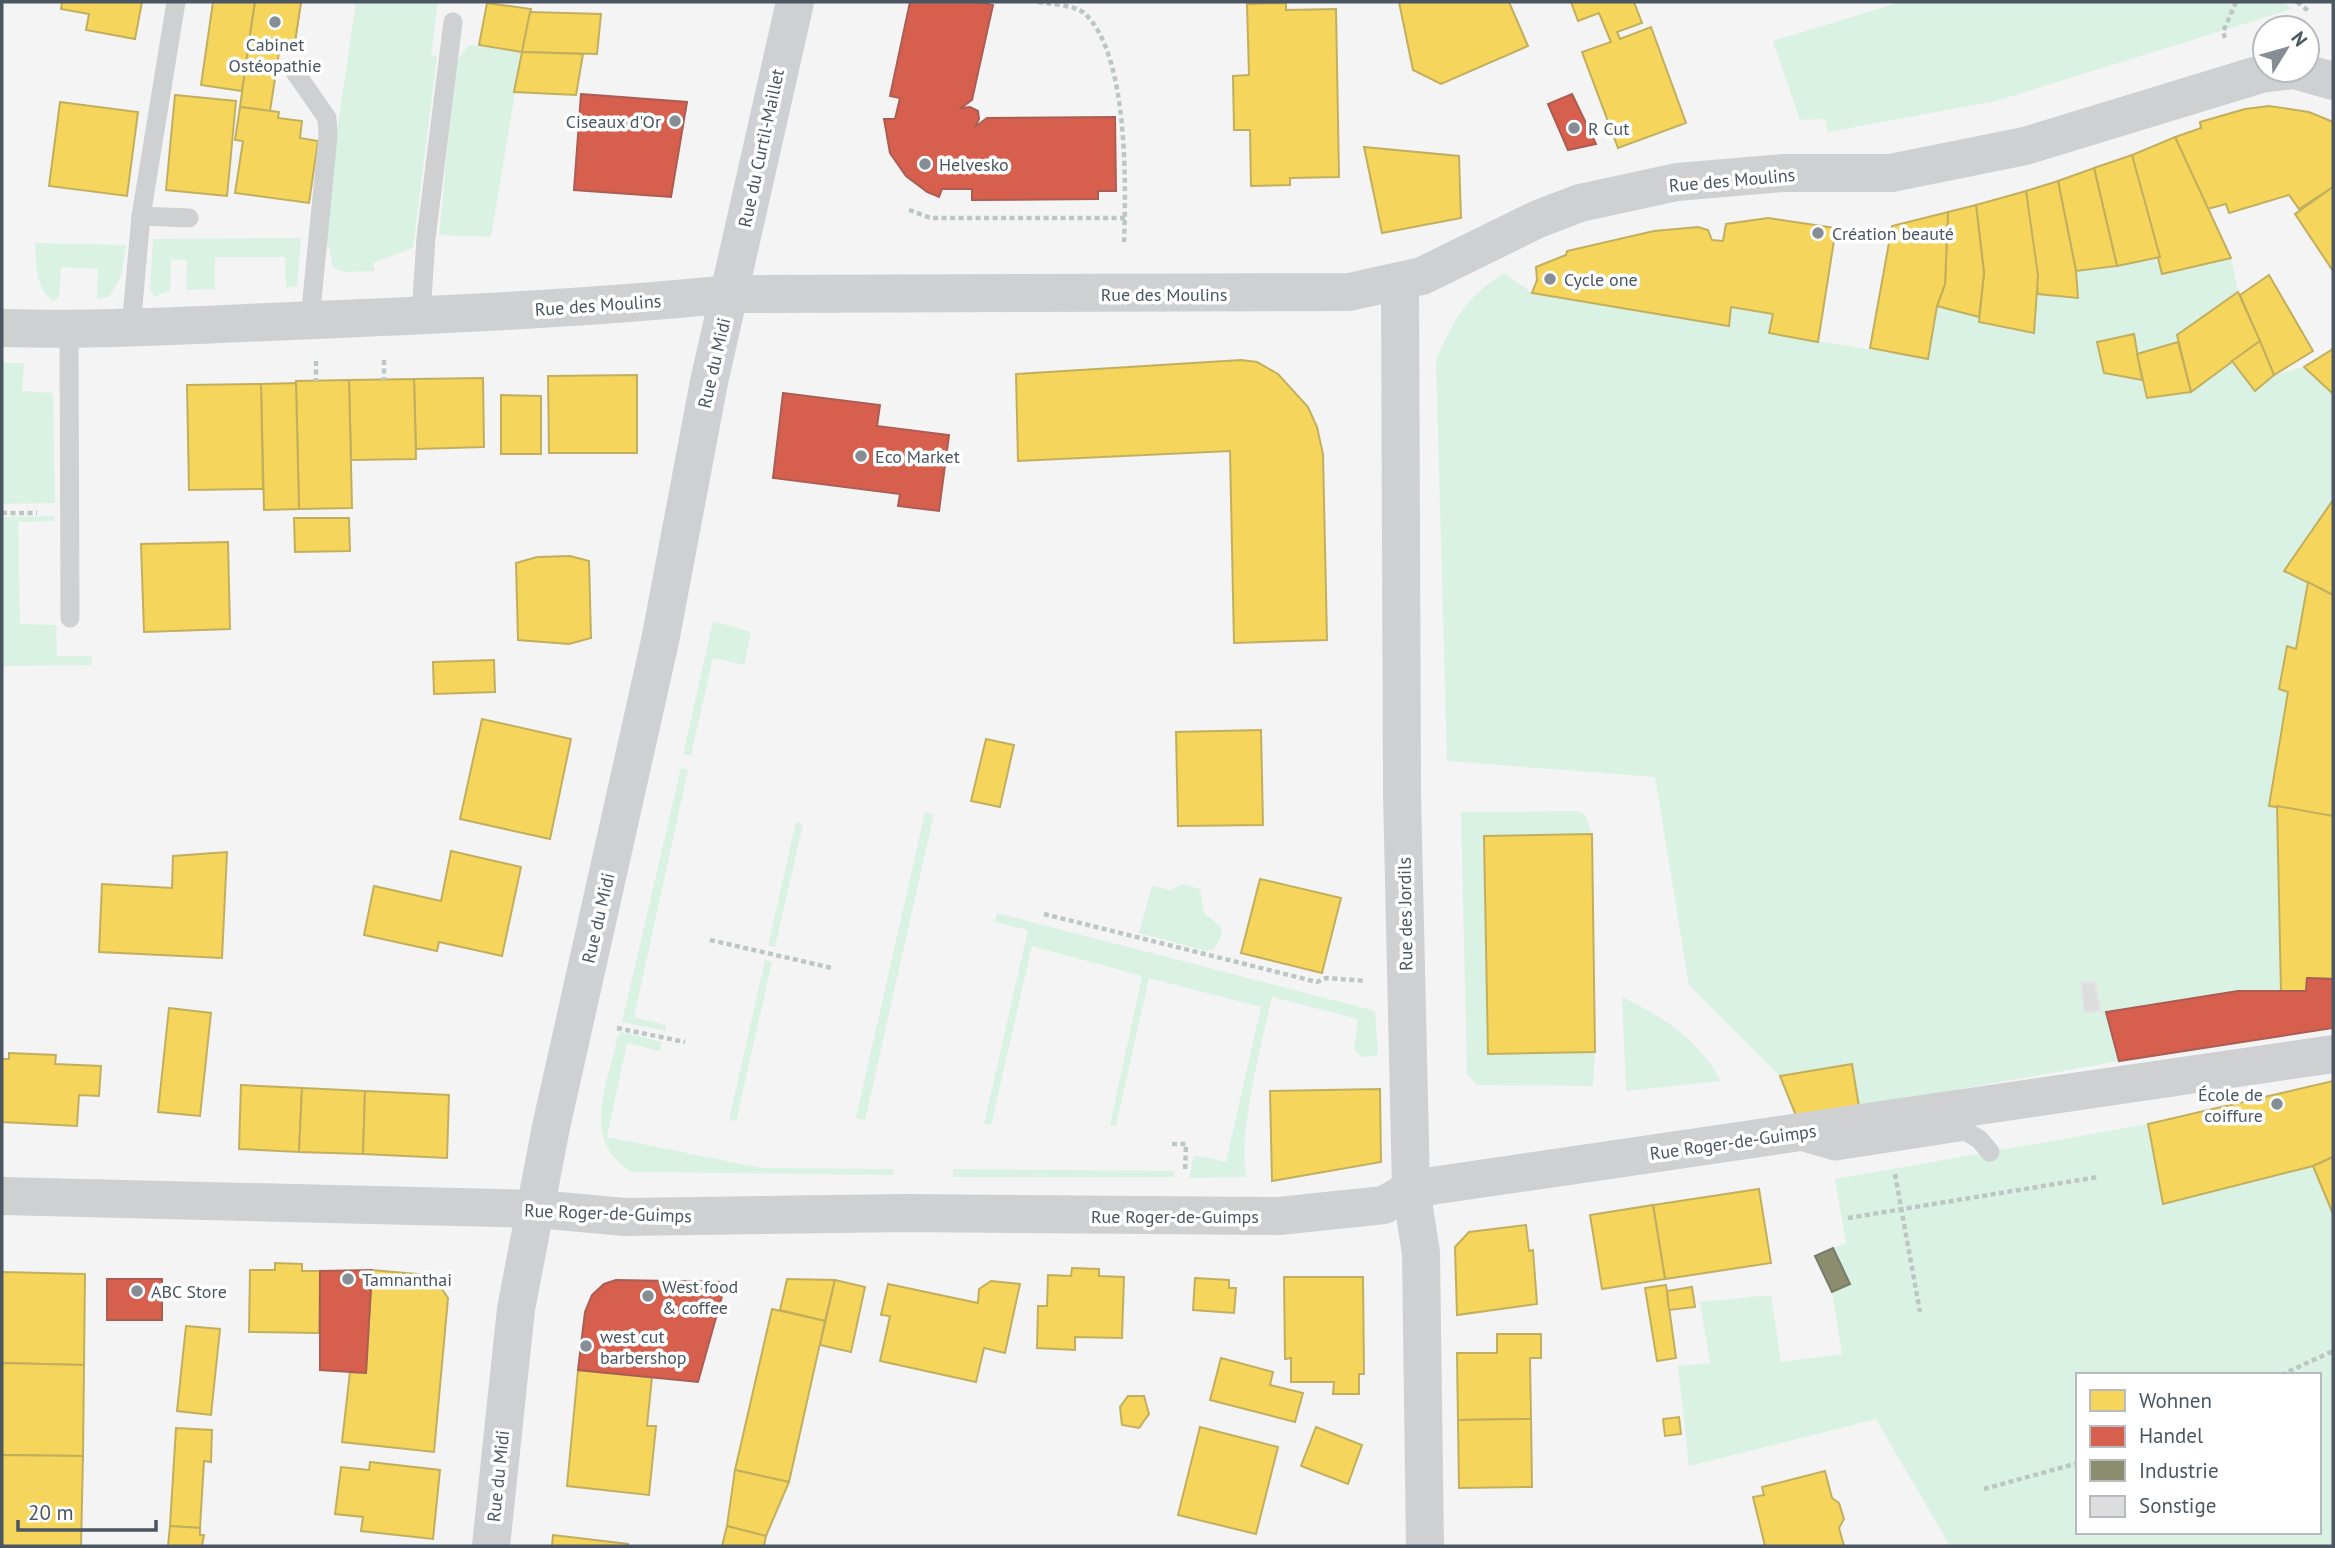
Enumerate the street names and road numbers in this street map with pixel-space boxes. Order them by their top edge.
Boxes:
street label: Rue du Curtil-Maillet [733,67,789,229]
street label: Rue des Moulins [1668,163,1796,197]
street label: Rue des Moulins [1101,283,1227,306]
street label: Rue des Moulins [534,289,662,321]
street label: Rue du Midi [692,316,736,410]
street label: Rue des Jordils [1393,857,1417,971]
street label: Rue du Midi [576,871,620,965]
street label: Rue Roger-de-Guimps [1648,1119,1818,1165]
street label: Rue Roger-de-Guimps [524,1199,692,1227]
street label: Rue Roger-de-Guimps [1091,1205,1259,1228]
street label: Rue du Midi [482,1429,514,1523]

